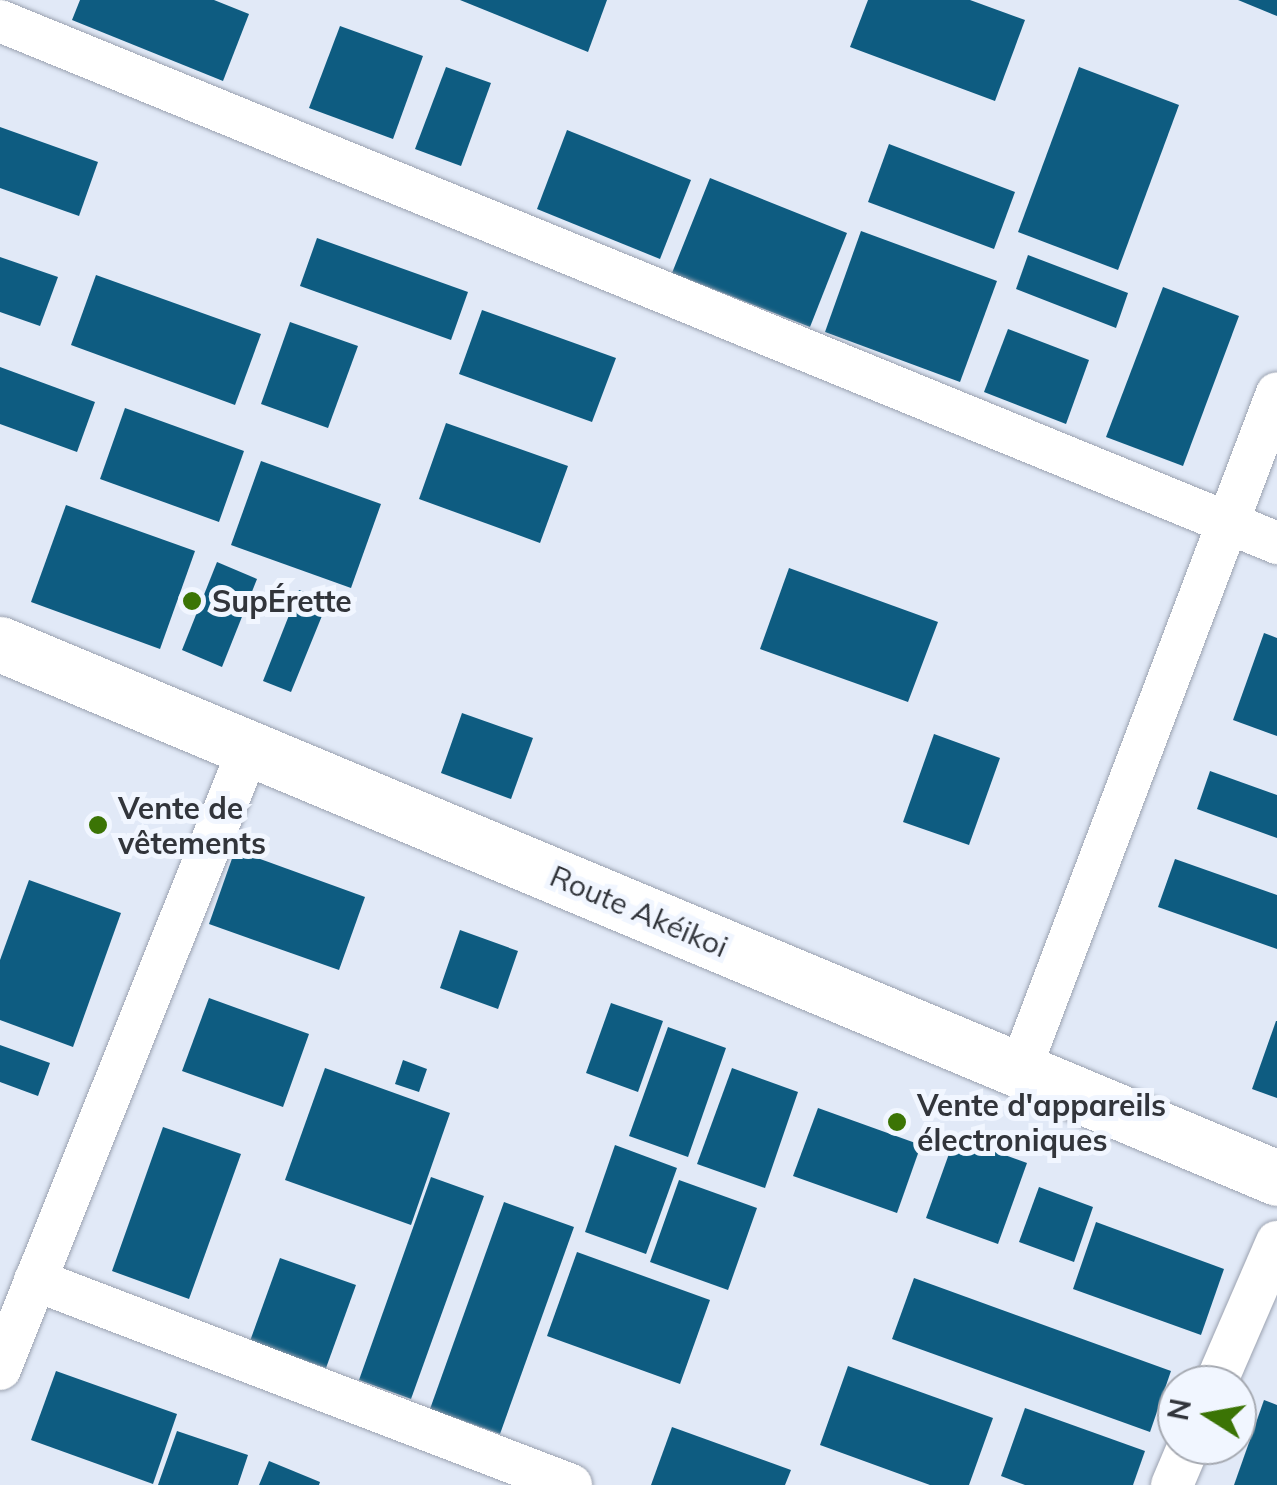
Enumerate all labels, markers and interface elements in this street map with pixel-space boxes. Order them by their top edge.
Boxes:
place label: SupÉrette [212,583,352,619]
marker: SupÉrette [181,590,203,612]
place label: Vente de vêtements [118,790,266,860]
marker: Vente de vêtements [87,814,109,836]
street label: Route Akéikoi [545,857,733,965]
place label: Vente d'appareils électroniques [917,1087,1166,1158]
marker: Vente d'appareils électroniques [886,1111,908,1133]
north arrow [1157,1365,1257,1465]
text: N [1160,1396,1198,1423]

